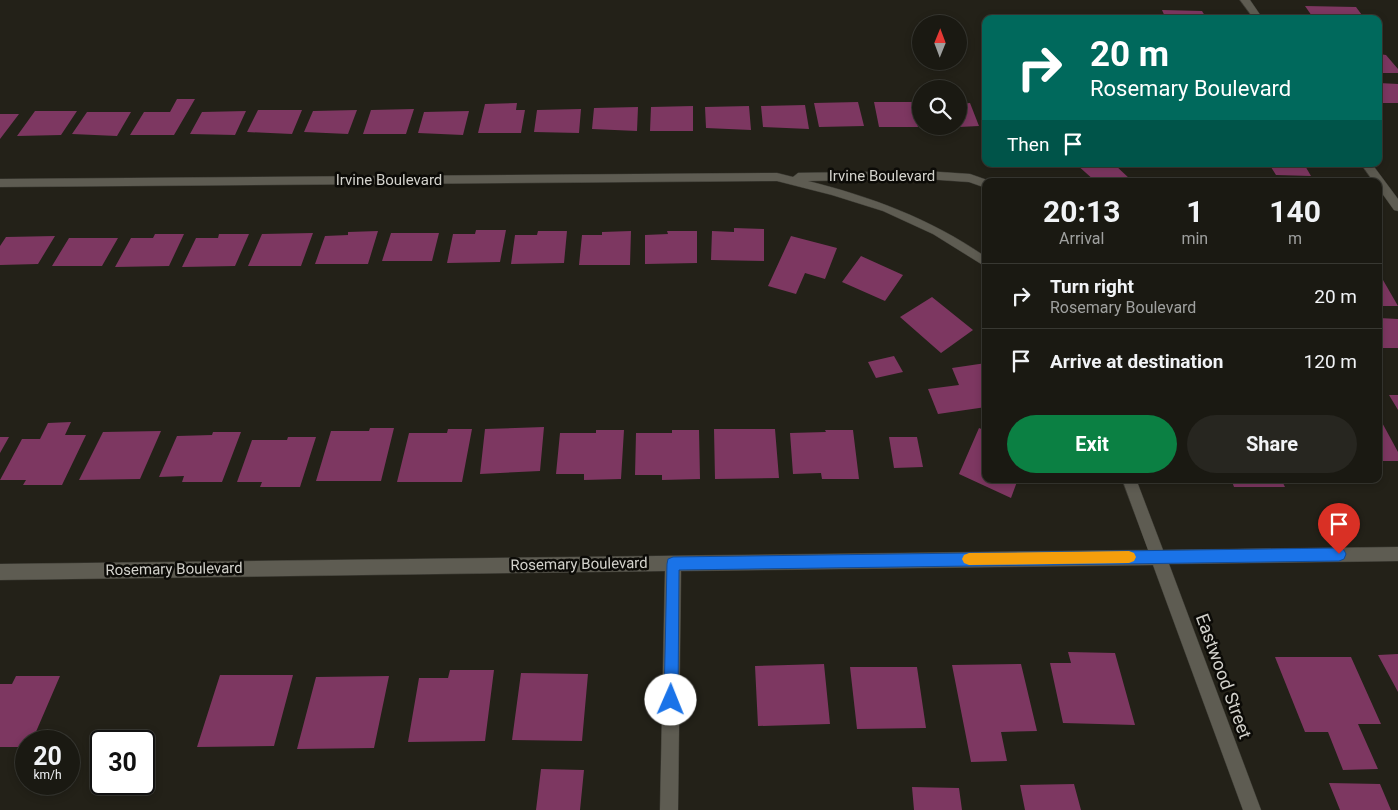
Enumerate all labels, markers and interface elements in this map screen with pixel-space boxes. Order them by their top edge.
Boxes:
north arrow [912,15,968,70]
map controls [912,15,967,135]
text: 20 m [1090,34,1169,75]
icon: right [1007,35,1072,100]
text: Rosemary Boulevard [1090,76,1291,101]
button: search [912,80,967,135]
icon: arrive [1059,130,1087,158]
text: Then [1007,133,1049,156]
street label: Irvine Boulevard [829,167,935,185]
street label: Irvine Boulevard [336,171,442,189]
text: 20:13 [1043,194,1120,229]
text: 1 [1186,194,1203,229]
text: 140 [1269,194,1321,229]
text: Arrival [1059,229,1104,248]
text: min [1181,229,1208,248]
text: m [1288,229,1302,248]
text: Turn right [1050,275,1134,298]
icon: right [1007,282,1035,310]
text: 20 m [1314,285,1357,308]
text: Rosemary Boulevard [1050,298,1196,317]
icon: arrive [1007,347,1035,375]
text: Arrive at destination [1050,350,1223,373]
text: 120 m [1304,350,1357,373]
button: Exit [1007,415,1177,473]
button: Share [1187,415,1357,473]
pin [1318,503,1360,554]
icon: arrive [1325,510,1353,538]
street label: Rosemary Boulevard [510,554,648,574]
street label: Rosemary Boulevard [105,559,243,579]
street label: Eastwood Street [1192,611,1256,741]
position arrow [644,673,696,725]
speed limit sign: 30 [90,730,155,795]
text: 20 [33,742,62,771]
text: km/h [33,768,62,782]

